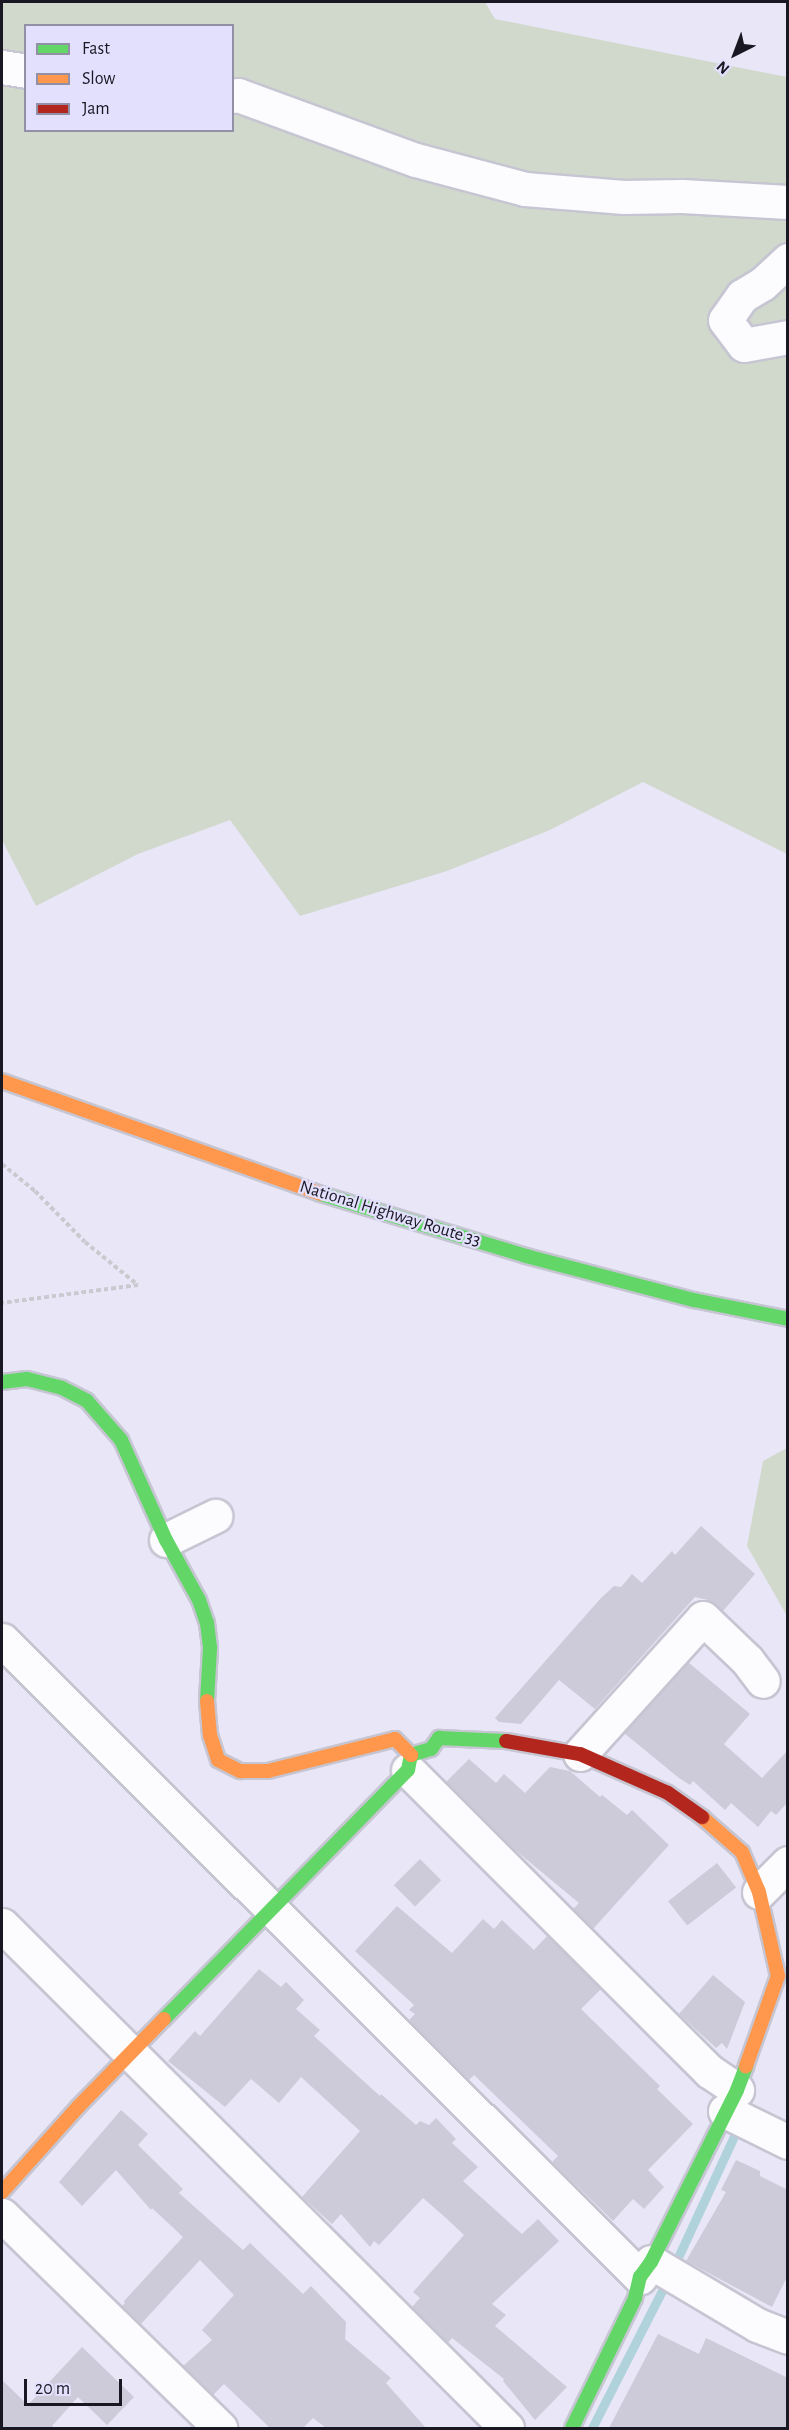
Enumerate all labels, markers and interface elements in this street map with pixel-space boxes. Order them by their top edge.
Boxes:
legend [24,24,234,132]
north arrow [705,24,765,84]
text: Fast [82,40,110,58]
text: N [713,58,732,77]
text: Slow [82,70,115,88]
text: Jam [82,100,110,118]
street label: National Highway Route 33 [297,1176,483,1252]
scale bar [27,2367,124,2405]
text: 20 m [35,2380,70,2398]

